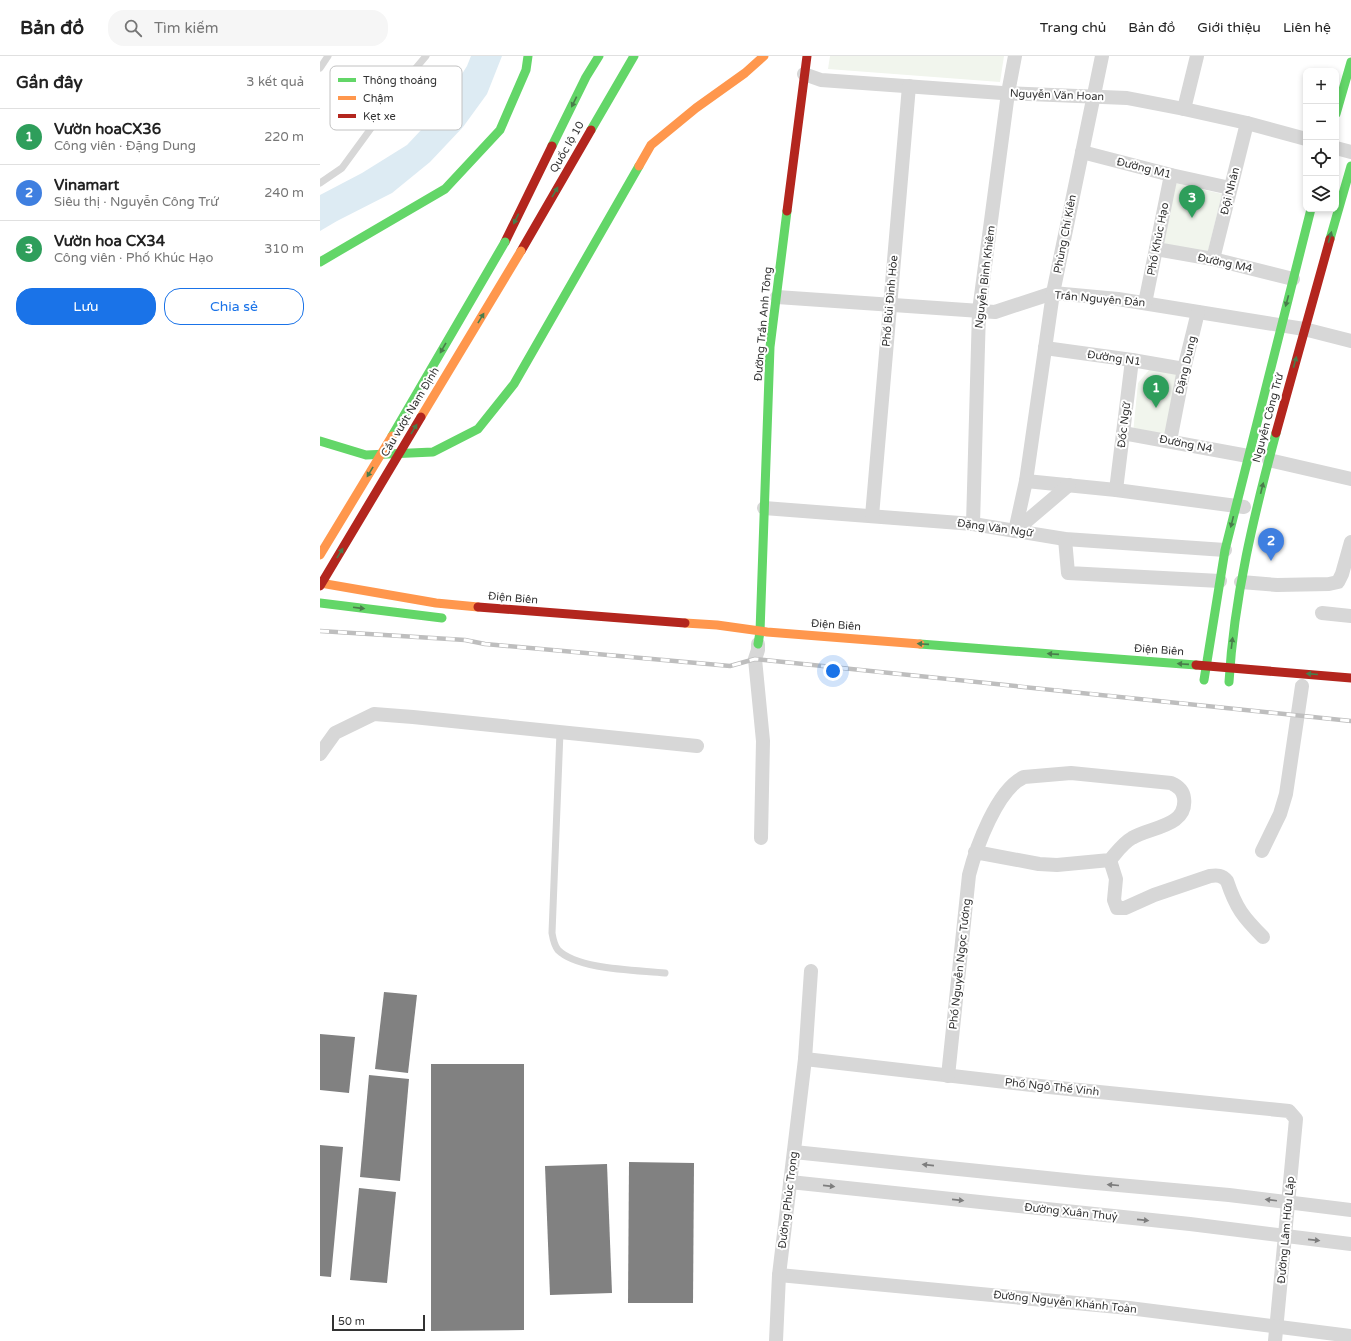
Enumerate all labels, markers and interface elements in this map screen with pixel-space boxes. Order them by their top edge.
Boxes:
search box [108,10,388,46]
text: Bản đồ [20,17,84,39]
icon: search [122,17,144,39]
text: Tìm kiếm [154,19,219,37]
text: Trang chủ [1040,19,1106,36]
text: Bản đồ [1128,19,1175,36]
text: Giới thiệu [1197,19,1261,36]
text: Liên hệ [1283,19,1331,36]
legend [330,66,462,130]
map controls [1303,68,1339,212]
button: + [1303,68,1339,104]
text: Gần đây [16,72,83,93]
text: 3 kết quả [246,74,304,90]
text: Thông thoáng [363,74,437,87]
street label: Nguyễn Văn Hoan [1010,87,1104,103]
text: Chậm [363,92,394,105]
one-way arrow [570,97,577,108]
button: − [1303,104,1339,140]
text: Kẹt xe [363,110,396,123]
street label: Quốc lộ 10 [547,119,587,175]
text: Vườn hoaCX36 [54,120,161,138]
text: 1 [25,129,33,145]
text: 220 m [264,129,304,145]
text: Công viên · Đặng Dung [54,138,196,154]
button: locate [1303,140,1339,176]
street label: Đường M1 [1115,155,1173,181]
street label: Đội Nhân [1218,166,1242,216]
text: Vinamart [54,176,119,194]
button: layers [1303,176,1339,212]
text: 2 [25,185,33,201]
text: 240 m [264,185,304,201]
pin: 3 [1179,185,1205,218]
one-way arrow [551,187,558,198]
street label: Phùng Chí Kiên [1051,193,1079,275]
text: Siêu thị · Nguyễn Công Trứ [54,194,218,210]
street label: Phố Khúc Hạo [1145,201,1172,277]
one-way arrow [513,213,519,225]
street label: Nguyễn Bỉnh Khiêm [972,225,998,329]
one-way arrow [1327,231,1333,243]
text: Vườn hoa CX34 [54,232,165,250]
text: 3 [25,241,33,257]
text: 310 m [264,241,304,257]
text: Công viên · Phố Khúc Hạo [54,250,213,266]
street label: Đường M4 [1196,251,1254,275]
street label: Phố Bùi Đình Hòe [880,255,900,347]
street label: Đường Trần Anh Tông [752,266,774,382]
button: Lưu [16,288,156,325]
button: Chia sẻ [164,288,304,325]
street label: Trần Nguyên Đán [1054,289,1146,309]
one-way arrow [1284,295,1290,307]
one-way arrow [477,313,485,323]
street label: Đặng Dung [1173,335,1199,395]
one-way arrow [440,342,447,354]
street label: Đường N1 [1086,348,1142,368]
one-way arrow [1292,356,1298,368]
street label: Cầu vượt Nam Định [378,365,442,459]
street label: Nguyễn Công Trứ [1250,371,1286,464]
pin: 1 [1143,375,1169,408]
street label: Đốc Ngữ [1115,400,1133,449]
one-way arrow [411,423,418,435]
street label: Đường N4 [1158,432,1214,456]
one-way arrow [366,466,373,478]
one-way arrow [1259,481,1265,494]
street label: Đặng Văn Ngữ [956,516,1035,540]
one-way arrow [1228,516,1234,528]
pin: 2 [1258,528,1284,561]
one-way arrow [336,548,344,558]
street label: Điện Biên [488,589,538,607]
one-way arrow [353,605,365,611]
street label: Điện Biên [811,617,861,633]
one-way arrow [1229,637,1235,649]
one-way arrow [917,641,929,647]
street label: Điện Biên [1134,642,1184,658]
one-way arrow [1047,650,1059,657]
one-way arrow [1177,660,1189,667]
your location [823,661,843,681]
one-way arrow [1306,671,1318,678]
street label: Phố Nguyễn Ngọc Tương [947,898,973,1030]
street label: Phố Ngô Thế Vinh [1004,1076,1100,1098]
street label: Đường Phúc Trọng [776,1150,800,1249]
one-way arrow [922,1162,934,1169]
street label: Đường Lâm Hữu Lập [1275,1176,1297,1284]
one-way arrow [1107,1181,1119,1188]
one-way arrow [823,1183,835,1189]
one-way arrow [952,1197,964,1203]
one-way arrow [1265,1197,1277,1204]
street label: Đường Xuân Thuỷ [1024,1201,1118,1223]
one-way arrow [1137,1216,1149,1223]
one-way arrow [1308,1236,1320,1243]
street label: Đường Nguyễn Khánh Toàn [993,1288,1137,1316]
scale bar [332,1313,425,1332]
text: 50 m [338,1315,365,1328]

